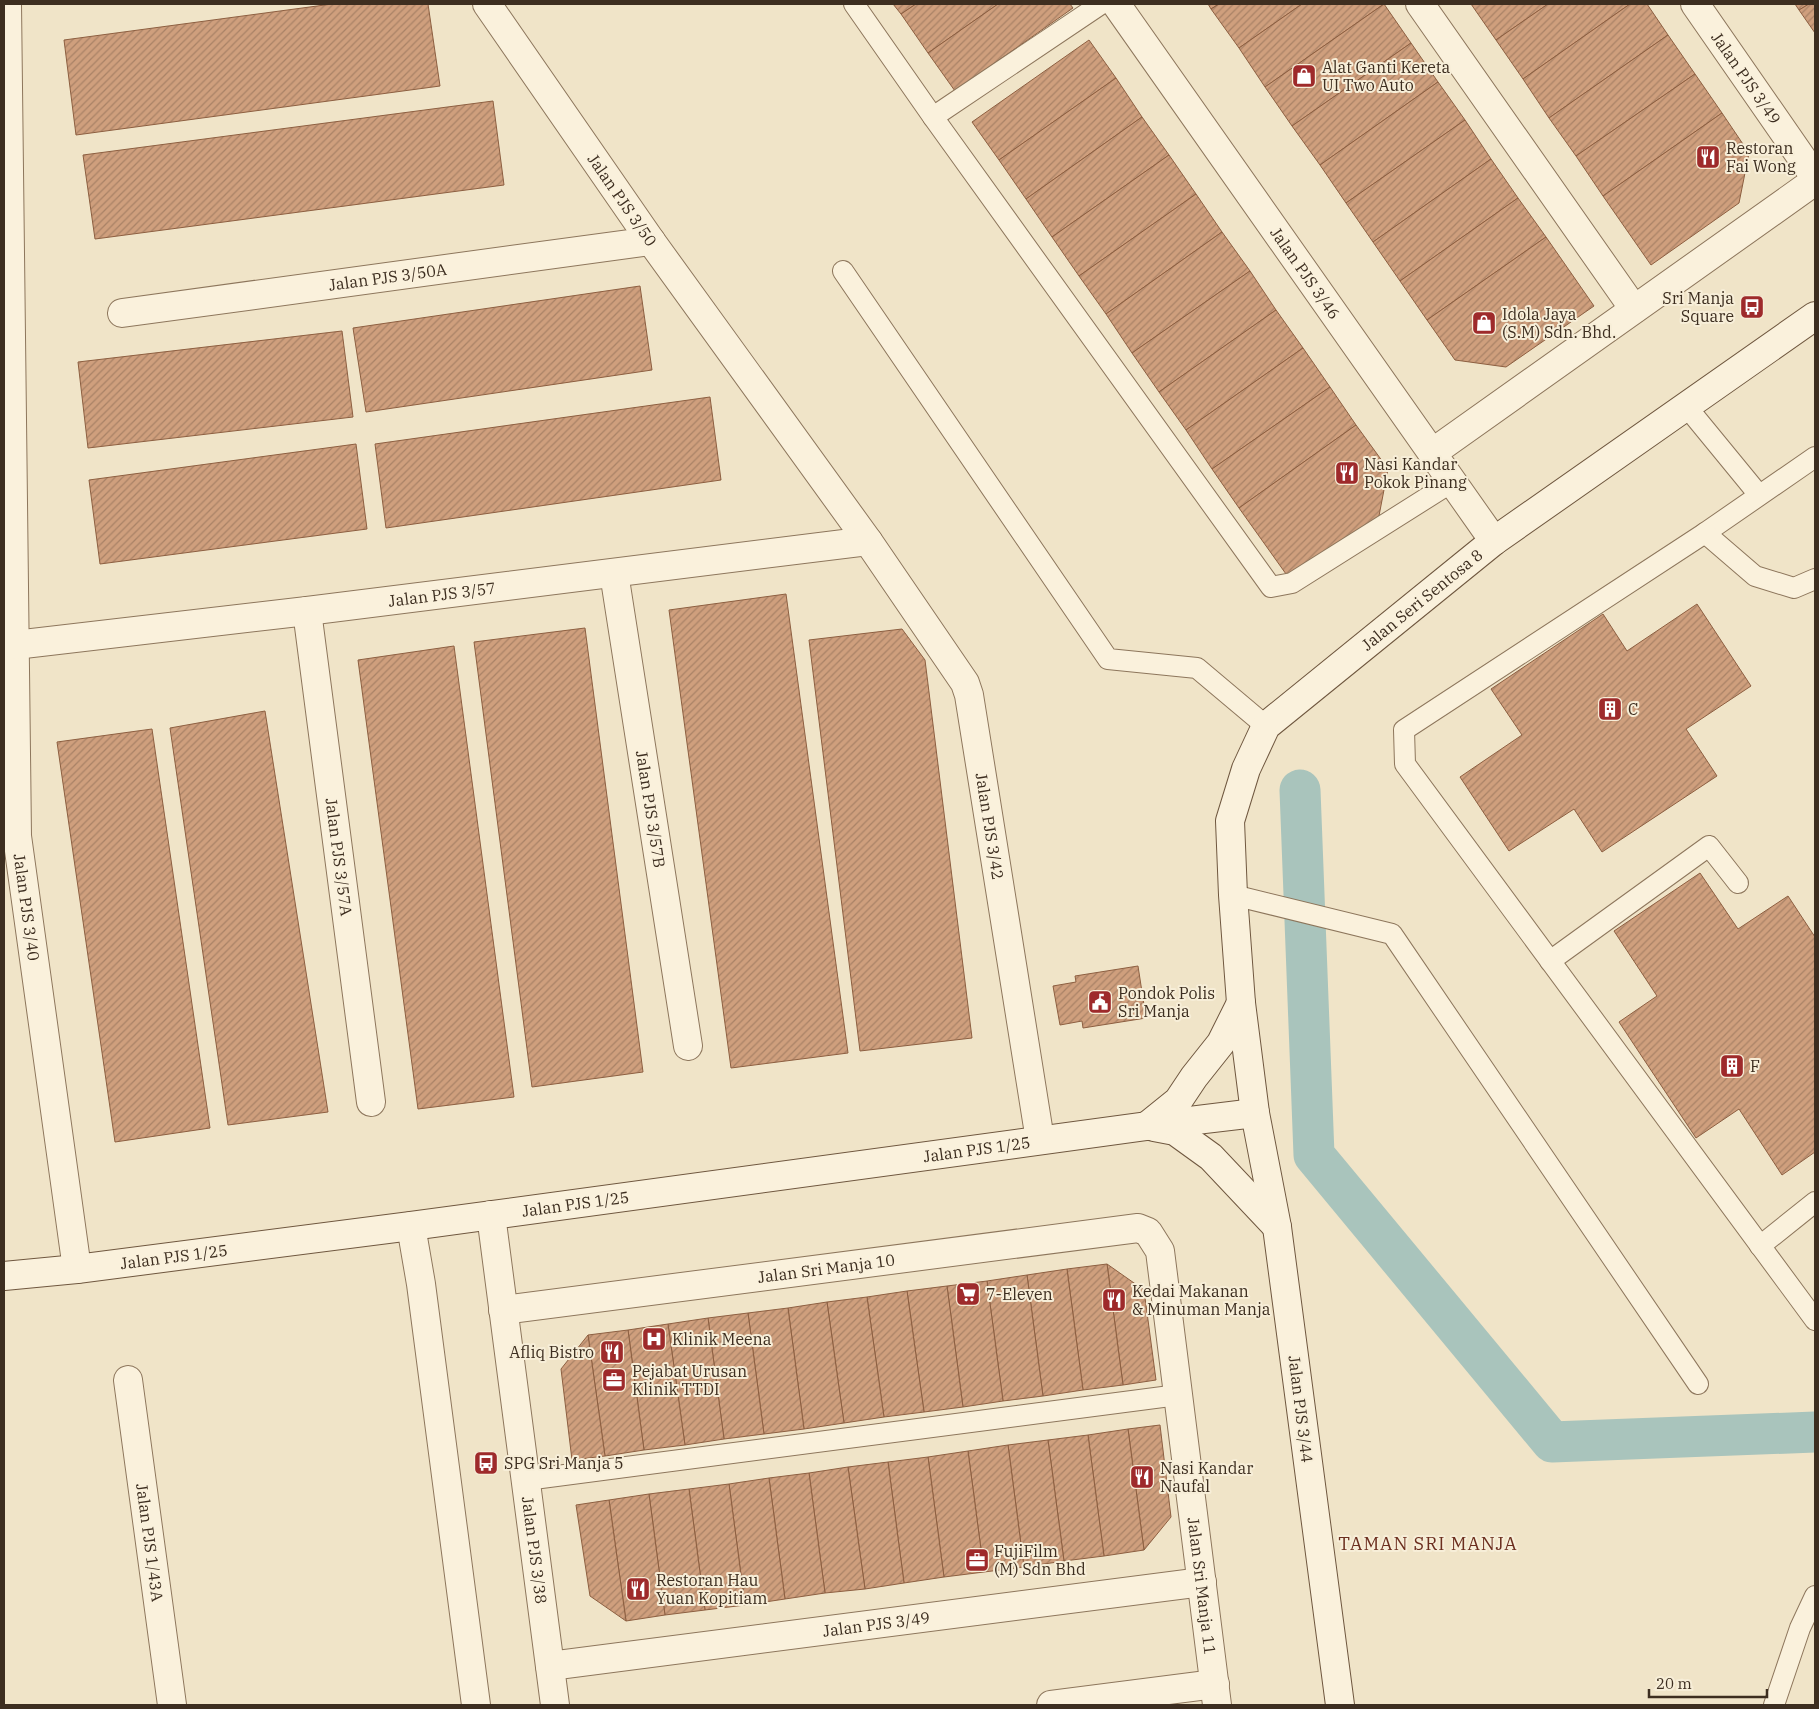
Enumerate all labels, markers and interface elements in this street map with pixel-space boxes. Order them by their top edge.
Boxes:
street label: Jalan PJS 3/49 [1707,28,1785,128]
place label: Alat Ganti Kereta UI Two Auto [1322,57,1450,95]
shop icon: Alat Ganti Kereta UI Two Auto [1291,63,1317,89]
place label: Restoran Fai Wong [1726,138,1796,176]
restaurant icon: Restoran Fai Wong [1695,144,1721,170]
street label: Jalan PJS 3/50 [583,150,661,250]
street label: Jalan PJS 3/46 [1266,223,1345,323]
street label: Jalan PJS 3/50A [327,259,448,295]
place label: Sri Manja Square [1662,288,1734,326]
bus stop icon: Sri Manja Square [1739,294,1765,320]
place label: Idola Jaya (S.M) Sdn. Bhd. [1502,304,1616,342]
shop icon: Idola Jaya (S.M) Sdn. Bhd. [1471,310,1497,336]
place label: Nasi Kandar Pokok Pinang [1364,454,1467,492]
restaurant icon: Nasi Kandar Pokok Pinang [1334,460,1360,486]
street label: Jalan Seri Sentosa 8 [1357,544,1486,655]
street label: Jalan PJS 3/57 [387,578,497,611]
building icon: C [1597,696,1623,722]
place label: C [1628,699,1638,719]
street label: Jalan PJS 3/57B [632,749,670,869]
street label: Jalan PJS 3/42 [972,771,1008,881]
street label: Jalan PJS 3/57A [321,797,357,917]
street label: Jalan PJS 3/40 [10,852,44,962]
place label: Pondok Polis Sri Manja [1118,983,1215,1021]
public building icon: Pondok Polis Sri Manja [1087,989,1113,1015]
building icon: F [1719,1053,1745,1079]
place label: F [1750,1056,1760,1076]
street label: Jalan PJS 1/25 [922,1132,1032,1166]
street label: Jalan PJS 1/25 [521,1186,630,1221]
street label: Jalan PJS 1/25 [119,1240,229,1273]
street label: Jalan Sri Manja 10 [756,1249,896,1287]
supermarket icon: 7-Eleven [955,1281,981,1307]
place label: Kedai Makanan & Minuman Manja [1132,1281,1271,1319]
place label: 7-Eleven [986,1284,1053,1304]
restaurant icon: Kedai Makanan & Minuman Manja [1101,1287,1127,1313]
hospital icon: Klinik Meena [641,1326,667,1352]
place label: Klinik Meena [672,1329,772,1349]
restaurant icon: Afliq Bistro [599,1339,625,1365]
place label: Afliq Bistro [509,1342,594,1362]
street label: Jalan PJS 3/44 [1285,1354,1317,1464]
place label: Pejabat Urusan Klinik TTDI [632,1361,747,1399]
office icon: Pejabat Urusan Klinik TTDI [601,1367,627,1393]
bus stop icon: SPG Sri Manja 5 [473,1450,499,1476]
place label: SPG Sri Manja 5 [504,1453,624,1473]
place label: Nasi Kandar Naufal [1160,1458,1253,1496]
restaurant icon: Nasi Kandar Naufal [1129,1464,1155,1490]
street label: Jalan PJS 1/43A [132,1482,168,1603]
street label: Jalan PJS 3/38 [518,1495,552,1605]
street label: Jalan Sri Manja 11 [1184,1516,1221,1656]
district label: TAMAN SRI MANJA [1338,1532,1518,1555]
place label: FujiFilm (M) Sdn Bhd [994,1541,1086,1579]
office icon: FujiFilm (M) Sdn Bhd [964,1547,990,1573]
place label: Restoran Hau Yuan Kopitiam [656,1570,768,1608]
restaurant icon: Restoran Hau Yuan Kopitiam [625,1576,651,1602]
street label: Jalan PJS 3/49 [821,1607,931,1641]
scale bar [1649,1666,1766,1698]
text: 20 m [1656,1674,1692,1693]

